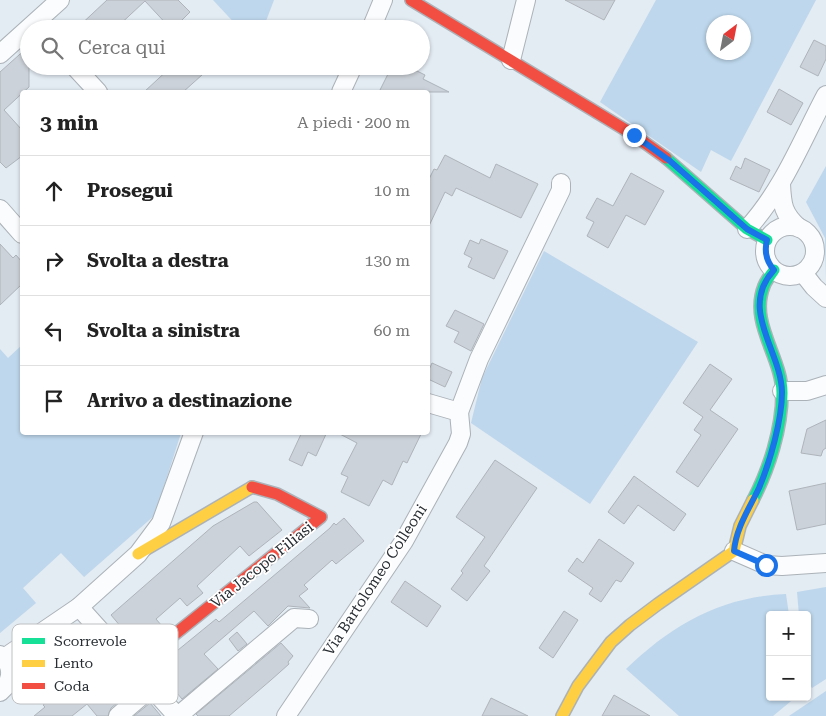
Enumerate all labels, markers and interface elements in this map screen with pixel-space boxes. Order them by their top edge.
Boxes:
north arrow [706,15,751,60]
search box [20,20,430,75]
icon: search [38,34,66,62]
text: Cerca qui [78,36,166,59]
text: 3 min [40,111,98,135]
text: A piedi · 200 m [297,113,410,132]
route end [623,124,646,147]
icon: ahead [40,177,68,205]
text: Prosegui [87,179,173,202]
text: 10 m [373,181,410,200]
icon: right [40,247,68,275]
text: Svolta a destra [87,249,229,272]
text: 130 m [364,251,410,270]
icon: left [40,317,68,345]
text: Svolta a sinistra [87,319,240,342]
text: 60 m [373,321,410,340]
icon: arrive [40,387,68,415]
text: Arrivo a destinazione [87,389,292,412]
street label: Via Bartolomeo Colleoni [319,501,431,659]
street label: Via Jacopo Filiasi [207,518,317,612]
route start [755,554,778,577]
map controls [766,611,811,701]
button: + [766,611,811,656]
legend [12,624,178,704]
text: Scorrevole [54,633,127,649]
text: Lento [54,655,93,671]
button: − [766,656,811,701]
text: Coda [54,678,90,694]

